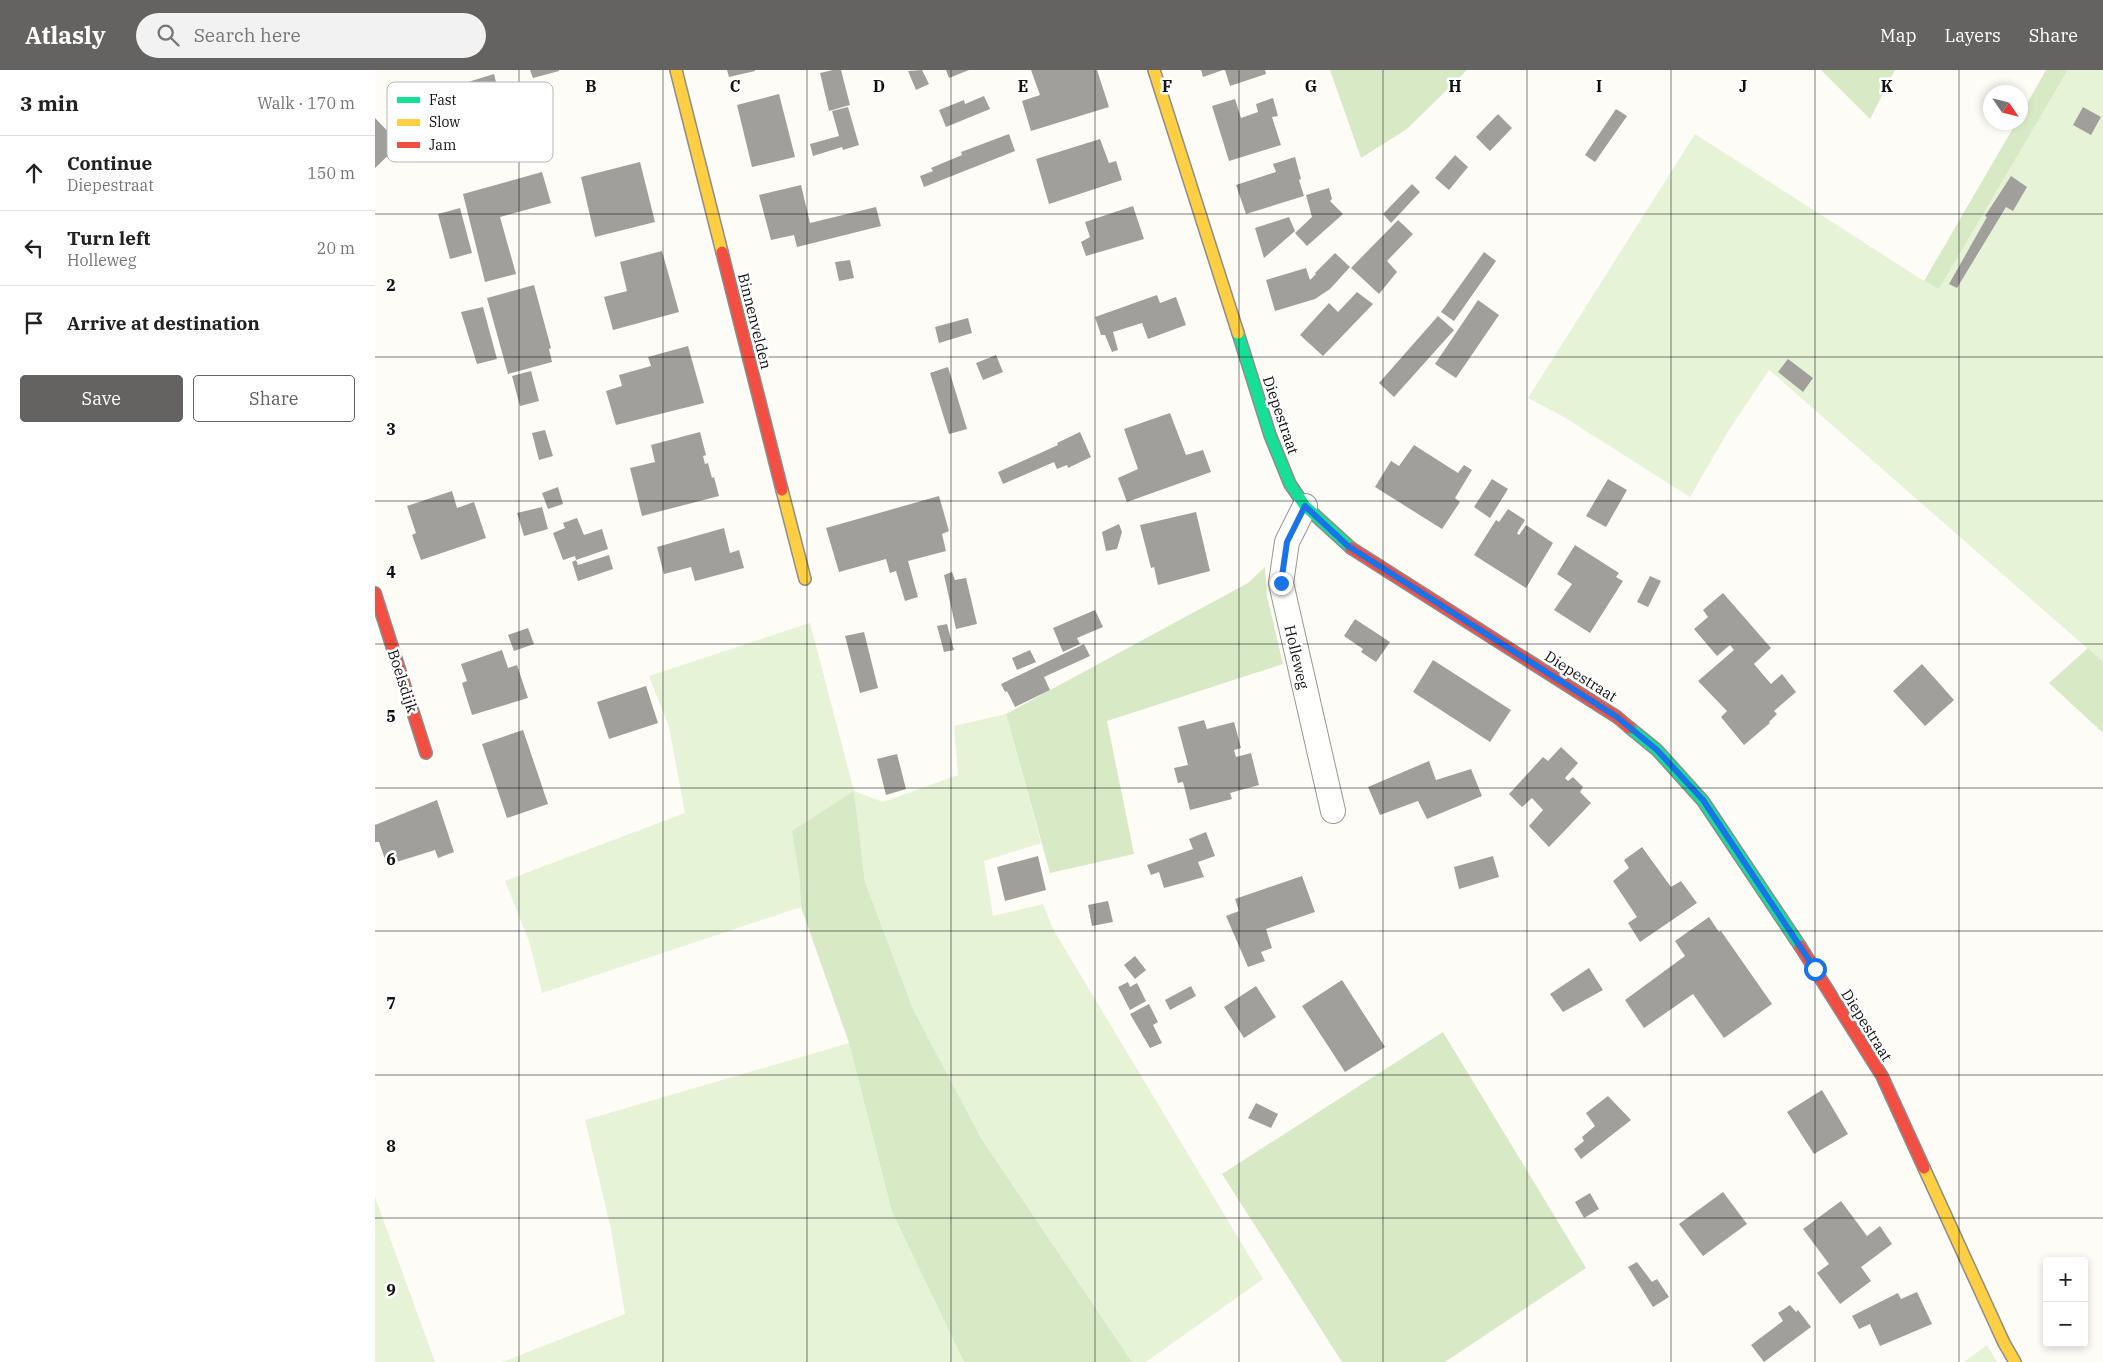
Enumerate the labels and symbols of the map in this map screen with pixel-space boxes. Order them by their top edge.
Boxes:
text: B [585,76,597,96]
text: C [730,76,740,96]
text: D [873,76,885,96]
text: E [1018,76,1028,96]
text: F [1162,76,1172,96]
text: G [1305,76,1317,96]
text: H [1449,76,1462,96]
text: I [1596,76,1602,96]
text: J [1739,76,1747,96]
text: K [1881,76,1894,96]
legend [387,82,553,162]
north arrow [1983,85,2028,130]
text: Fast [429,91,457,109]
text: Slow [429,113,460,131]
text: Jam [429,136,456,154]
street label: Binnenvelden [734,271,776,371]
text: 2 [386,275,396,295]
street label: Diepestraat [1259,373,1303,457]
text: 3 [386,419,396,439]
text: 4 [386,562,396,582]
route end [1270,572,1293,595]
street label: Holleweg [1280,623,1314,691]
street label: Diepestraat [1541,646,1621,706]
street label: Boelsdijk [384,647,422,715]
text: 5 [386,706,396,726]
text: 6 [386,849,396,869]
route start [1804,958,1827,981]
street label: Diepestraat [1837,985,1897,1065]
text: 7 [386,993,396,1013]
text: 8 [386,1136,396,1156]
text: 9 [386,1280,396,1300]

